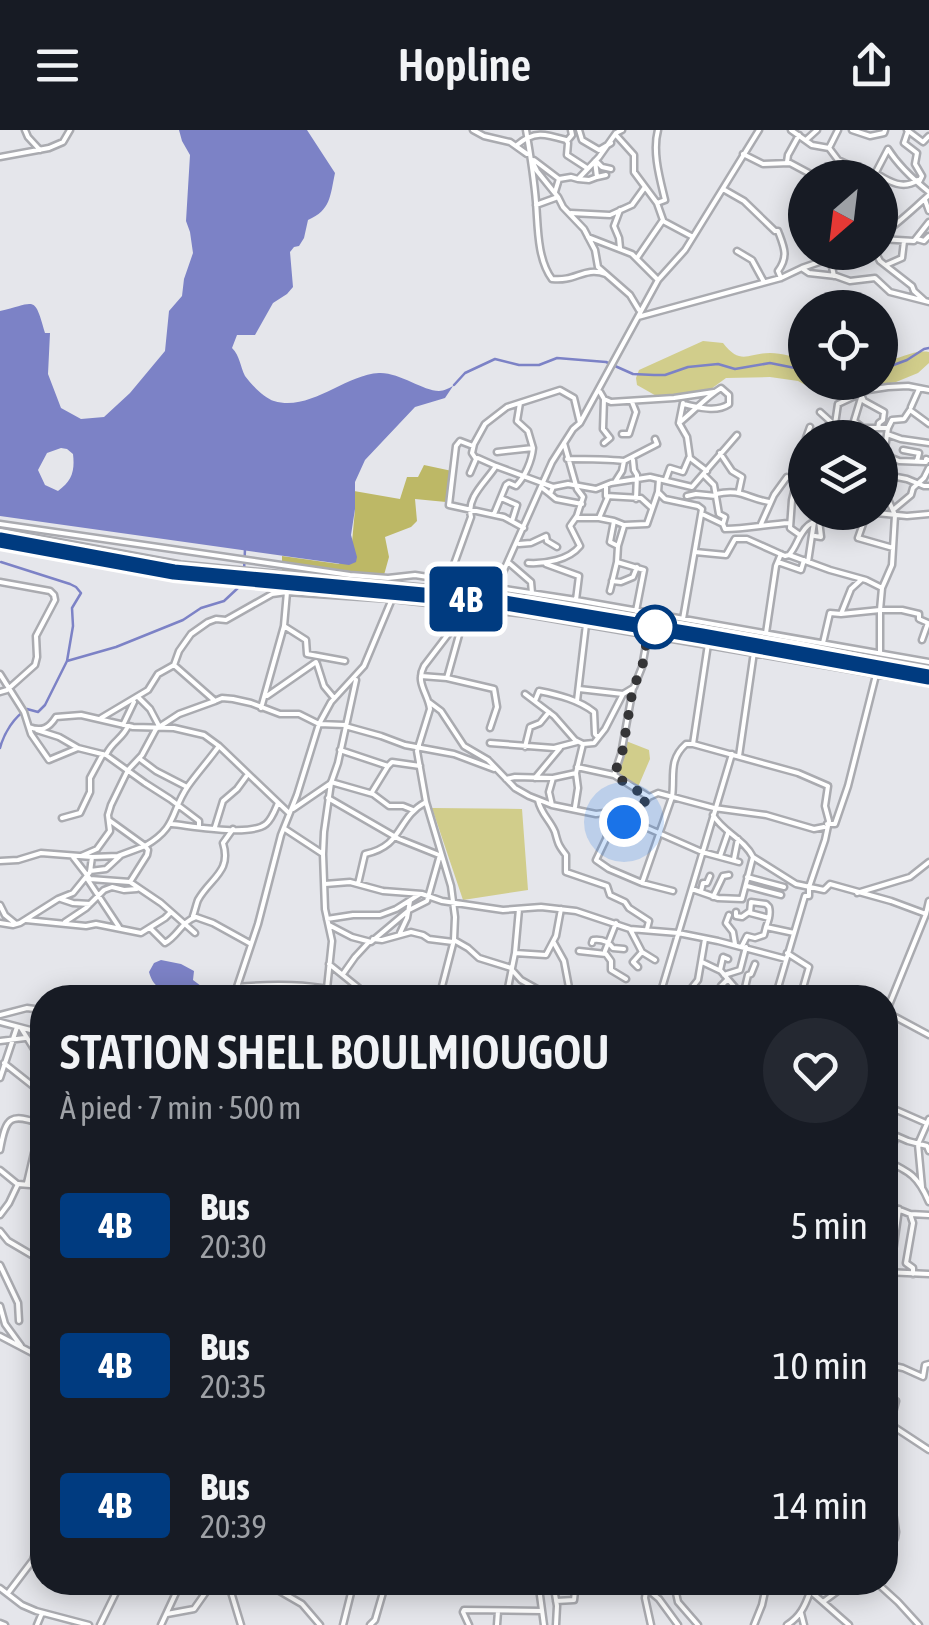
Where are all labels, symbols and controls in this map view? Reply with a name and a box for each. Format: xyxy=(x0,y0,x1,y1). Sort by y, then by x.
icon: menu xyxy=(30,38,85,93)
icon: share xyxy=(844,38,899,93)
text: Hopline xyxy=(398,39,531,91)
north arrow xyxy=(788,160,898,270)
map controls xyxy=(788,160,898,530)
button: locate xyxy=(788,290,898,400)
button: layers xyxy=(788,420,898,530)
line badge: 4B xyxy=(421,566,511,632)
text: 4B xyxy=(449,579,483,619)
unlabelled marker xyxy=(634,606,676,648)
your location xyxy=(599,797,649,847)
button: heart xyxy=(763,1018,868,1123)
text: STATION SHELL BOULMIOUGOU xyxy=(60,1024,610,1079)
text: À pied · 7 min · 500 m xyxy=(60,1089,301,1126)
text: Bus xyxy=(200,1185,250,1228)
text: 5 min xyxy=(790,1204,868,1247)
text: 4B xyxy=(98,1205,132,1245)
text: 20:30 xyxy=(200,1228,267,1265)
text: Bus xyxy=(200,1325,250,1368)
text: 10 min xyxy=(773,1344,868,1387)
text: 4B xyxy=(98,1345,132,1385)
text: 20:35 xyxy=(200,1368,267,1405)
text: Bus xyxy=(200,1465,250,1508)
text: 14 min xyxy=(773,1484,868,1527)
text: 4B xyxy=(98,1485,132,1525)
text: 20:39 xyxy=(200,1508,267,1545)

